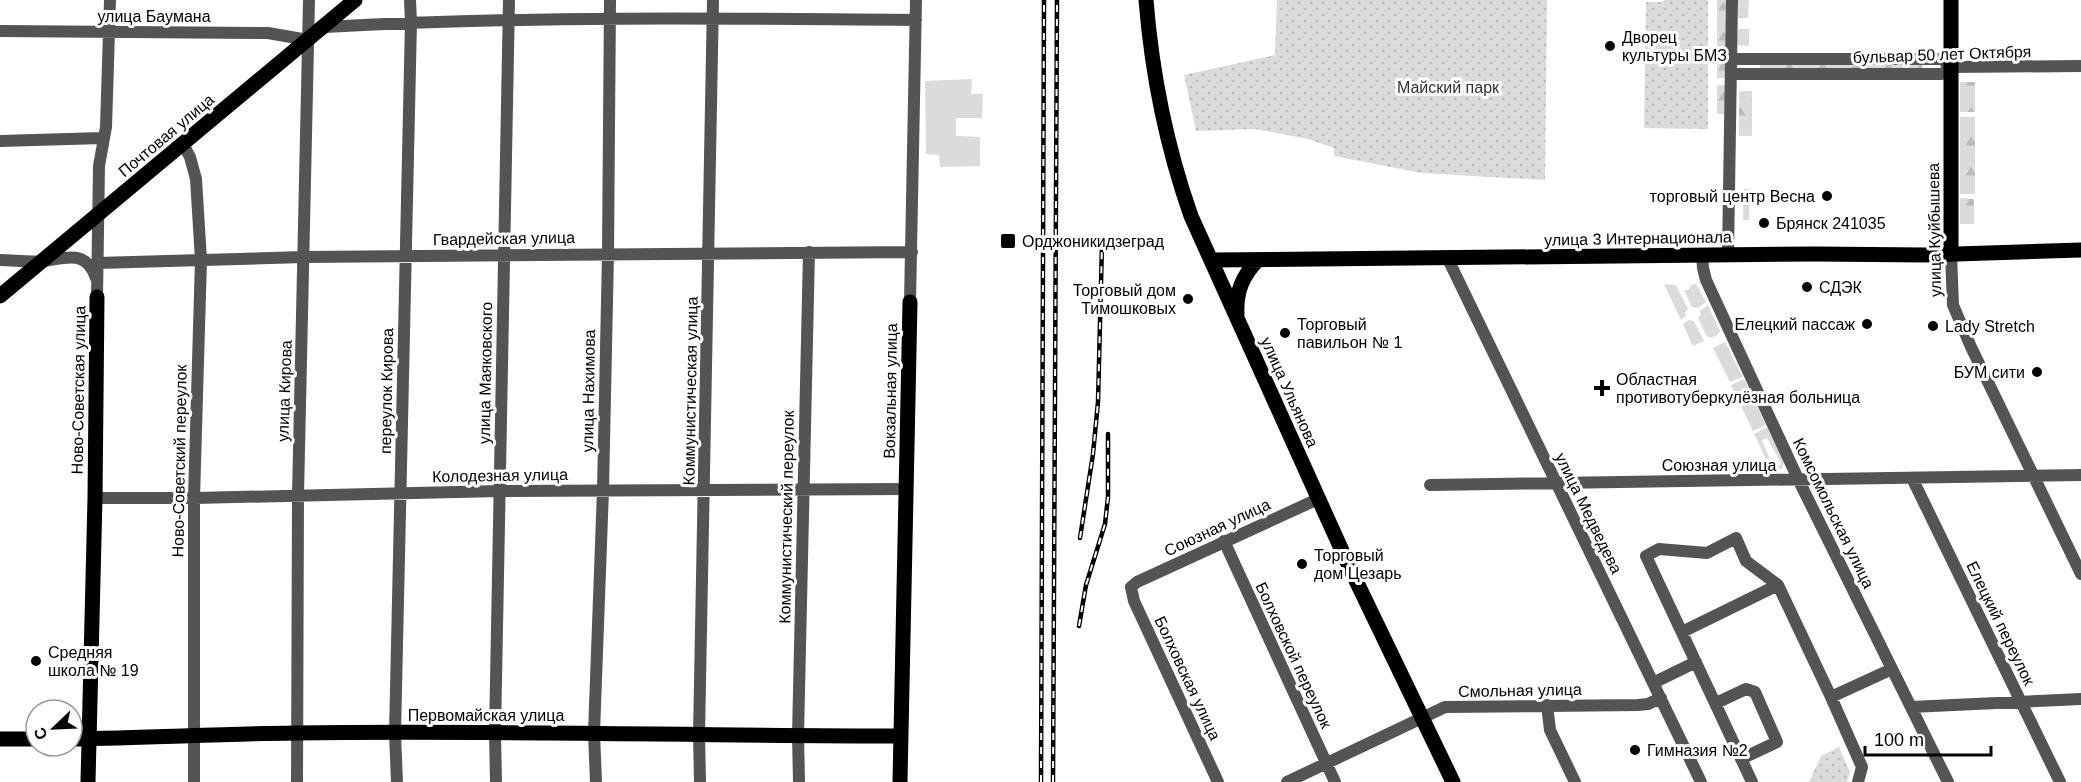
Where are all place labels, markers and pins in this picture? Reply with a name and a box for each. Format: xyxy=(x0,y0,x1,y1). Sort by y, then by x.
place label: Дворец культуры БМЗ xyxy=(1622,29,1727,64)
marker: Дворец культуры БМЗ xyxy=(1603,39,1617,53)
place label: торговый центр Весна xyxy=(1650,188,1815,205)
marker: торговый центр Весна xyxy=(1820,189,1834,203)
place label: Брянск 241035 xyxy=(1776,215,1886,232)
marker: Брянск 241035 xyxy=(1757,216,1771,230)
marker: Орджоникидзеград xyxy=(999,232,1017,250)
place label: Орджоникидзеград xyxy=(1022,233,1165,250)
place label: СДЭК xyxy=(1819,279,1863,296)
marker: СДЭК xyxy=(1800,280,1814,294)
place label: Торговый дом Тимошковых xyxy=(1073,282,1176,317)
marker: Торговый дом Тимошковых xyxy=(1181,292,1195,306)
place label: Торговый павильон № 1 xyxy=(1297,316,1402,351)
place label: Елецкий пассаж xyxy=(1734,316,1855,333)
marker: Елецкий пассаж xyxy=(1860,317,1874,331)
place label: Lady Stretch xyxy=(1945,318,2035,335)
marker: Lady Stretch xyxy=(1926,319,1940,333)
marker: Торговый павильон № 1 xyxy=(1278,326,1292,340)
place label: БУМ сити xyxy=(1954,364,2025,381)
marker: БУМ сити xyxy=(2030,365,2044,379)
place label: Областная противотуберкулёзная больница xyxy=(1616,371,1860,406)
marker: Областная противотуберкулёзная больница xyxy=(1593,379,1611,397)
place label: Торговый дом Цезарь xyxy=(1314,547,1402,582)
marker: Торговый дом Цезарь xyxy=(1295,557,1309,571)
place label: Средняя школа № 19 xyxy=(48,644,139,679)
marker: Средняя школа № 19 xyxy=(29,654,43,668)
place label: Гимназия №2 xyxy=(1647,742,1748,759)
marker: Гимназия №2 xyxy=(1628,743,1642,757)

